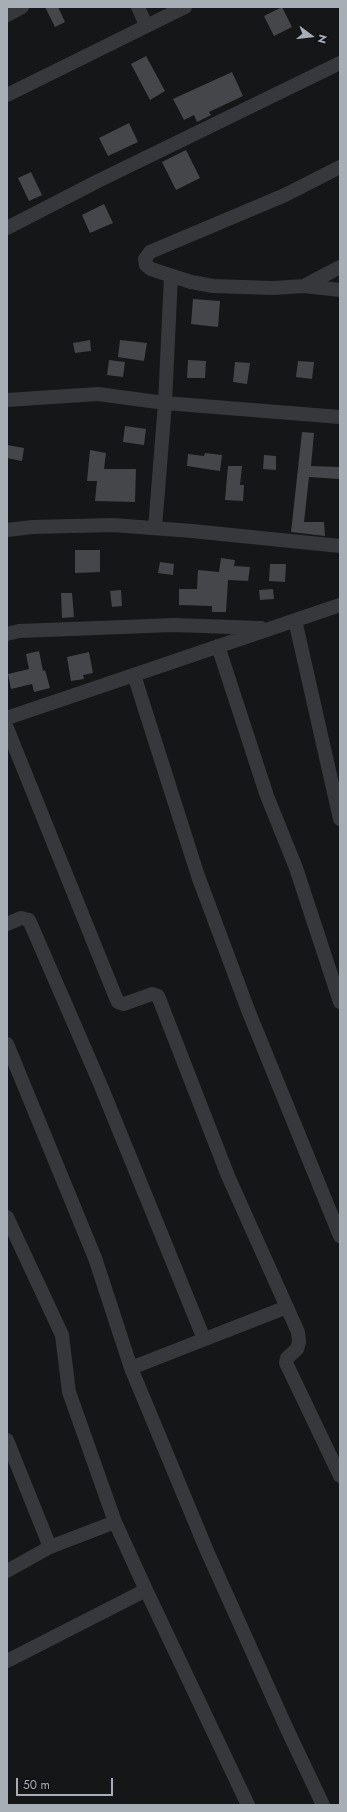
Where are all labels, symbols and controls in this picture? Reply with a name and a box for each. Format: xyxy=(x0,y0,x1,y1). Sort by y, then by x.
north arrow xyxy=(291,16,331,56)
text: N xyxy=(314,33,331,45)
scale bar xyxy=(18,1770,115,1796)
text: 50 m xyxy=(23,1776,50,1794)

